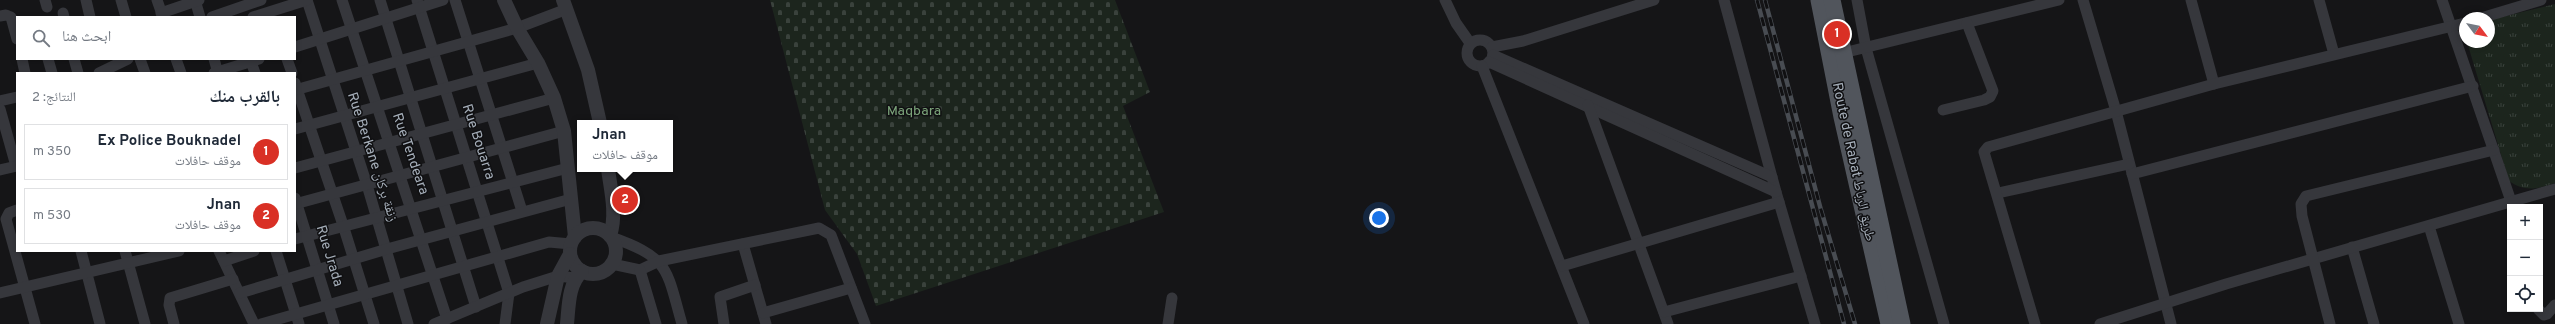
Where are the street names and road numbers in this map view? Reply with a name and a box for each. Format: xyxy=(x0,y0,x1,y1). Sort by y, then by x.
street label: Route de Rabat طريق الرباط xyxy=(1828,81,1878,243)
street label: Rue Berkane زنقة بركان xyxy=(343,90,401,224)
street label: Rue Bouarra xyxy=(458,102,498,182)
street label: Rue Tendeara xyxy=(388,111,432,197)
street label: Rue Jrada xyxy=(312,223,346,289)

